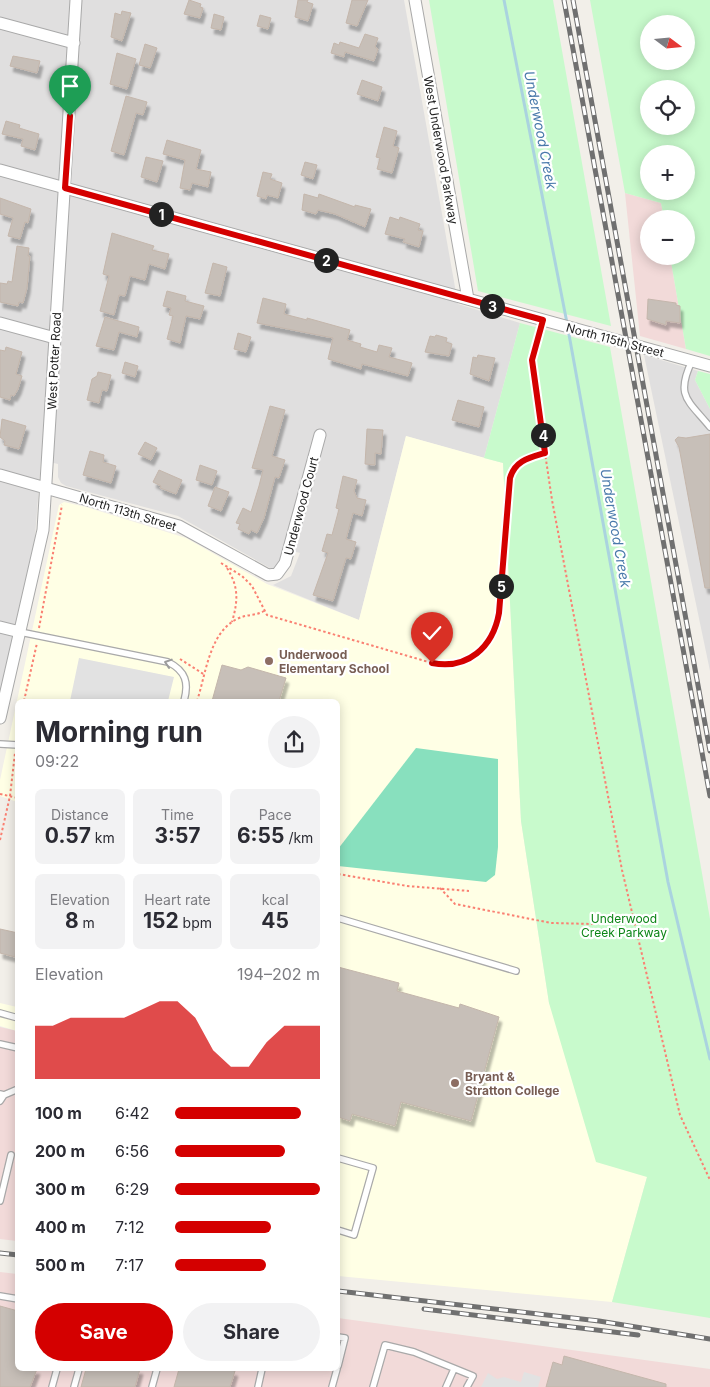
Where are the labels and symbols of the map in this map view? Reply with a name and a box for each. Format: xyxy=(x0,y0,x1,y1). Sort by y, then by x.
north arrow xyxy=(640,15,695,70)
pin xyxy=(49,65,91,116)
water label: Underwood Creek xyxy=(521,69,561,191)
street label: West Underwood Parkway xyxy=(421,75,461,226)
pin: 1 xyxy=(148,202,174,226)
pin: 2 xyxy=(314,248,338,272)
pin: 3 xyxy=(480,294,504,318)
street label: West Potter Road xyxy=(44,312,64,410)
street label: North 115th Street xyxy=(564,320,666,360)
pin: 4 xyxy=(530,422,556,448)
street label: Underwood Court xyxy=(281,455,321,557)
water label: Underwood Creek xyxy=(597,467,635,589)
street label: North 113th Street xyxy=(78,490,178,534)
pin: 5 xyxy=(488,574,514,598)
pin xyxy=(411,612,453,663)
place label: Underwood Elementary School xyxy=(279,647,389,676)
marker: Underwood Elementary School xyxy=(263,655,275,667)
one-way arrow xyxy=(164,659,172,669)
park label: Underwood Creek Parkway xyxy=(581,911,667,940)
place label: Bryant & Stratton College xyxy=(465,1069,559,1098)
marker: Bryant & Stratton College xyxy=(449,1077,461,1089)

